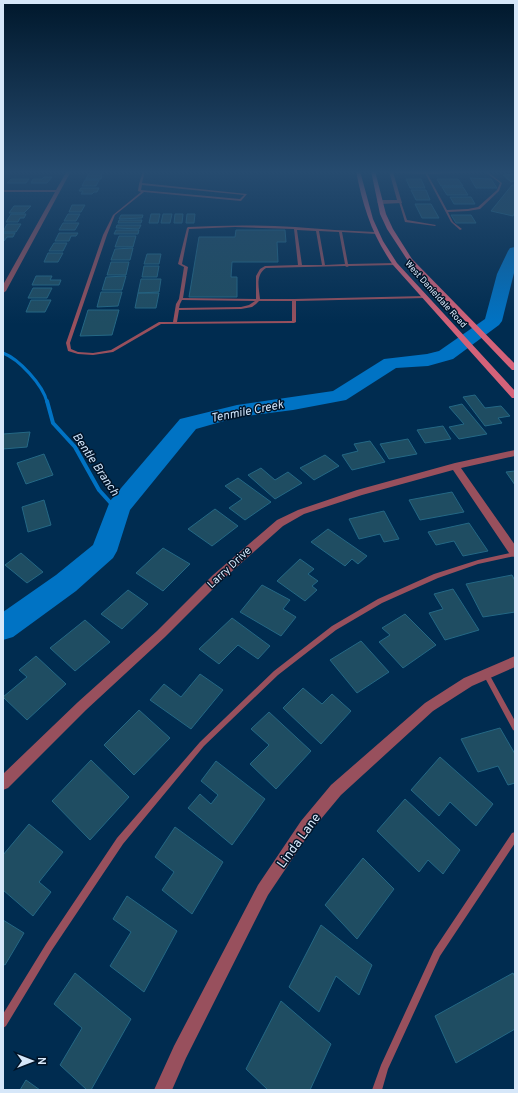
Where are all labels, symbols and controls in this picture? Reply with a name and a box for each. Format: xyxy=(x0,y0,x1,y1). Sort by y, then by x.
street label: West Danieldale Road xyxy=(402,258,469,330)
water label: Tenmile Creek xyxy=(210,397,286,427)
water label: Bentle Branch xyxy=(68,430,123,500)
street label: Larry Drive xyxy=(205,544,255,592)
street label: Linda Lane xyxy=(274,811,325,872)
north arrow xyxy=(12,1041,52,1081)
text: N xyxy=(34,1057,48,1065)

